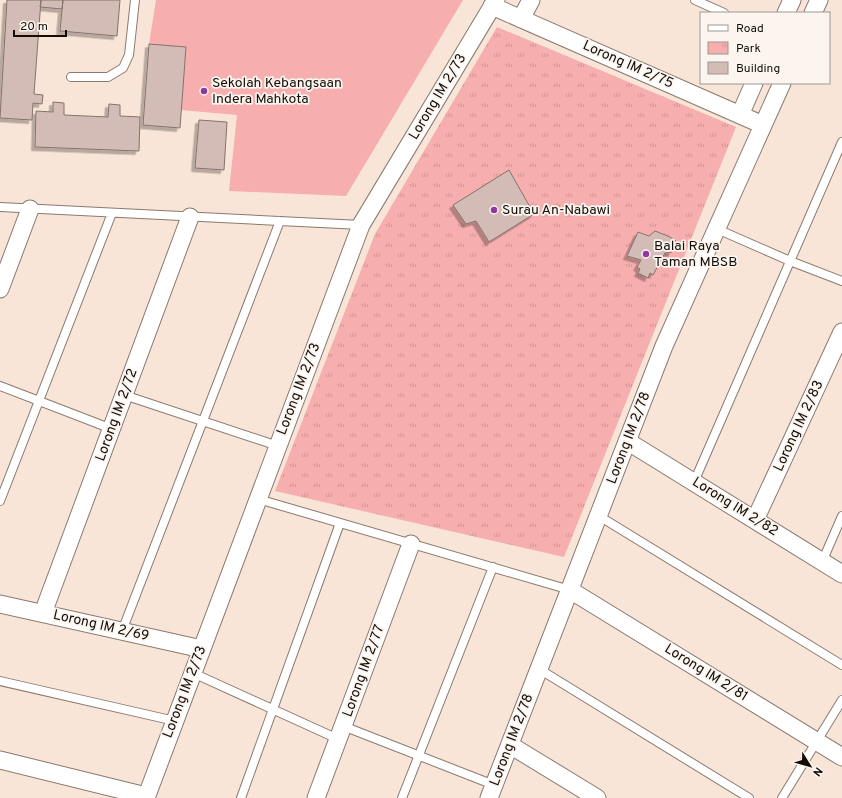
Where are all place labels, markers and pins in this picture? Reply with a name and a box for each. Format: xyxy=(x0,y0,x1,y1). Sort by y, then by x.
place label: Sekolah Kebangsaan Indera Mahkota xyxy=(212,75,342,108)
marker: Sekolah Kebangsaan Indera Mahkota xyxy=(199,86,209,96)
place label: Surau An-Nabawi xyxy=(502,202,610,219)
marker: Surau An-Nabawi xyxy=(489,205,499,215)
place label: Balai Raya Taman MBSB xyxy=(654,238,737,271)
marker: Balai Raya Taman MBSB xyxy=(641,249,651,259)

